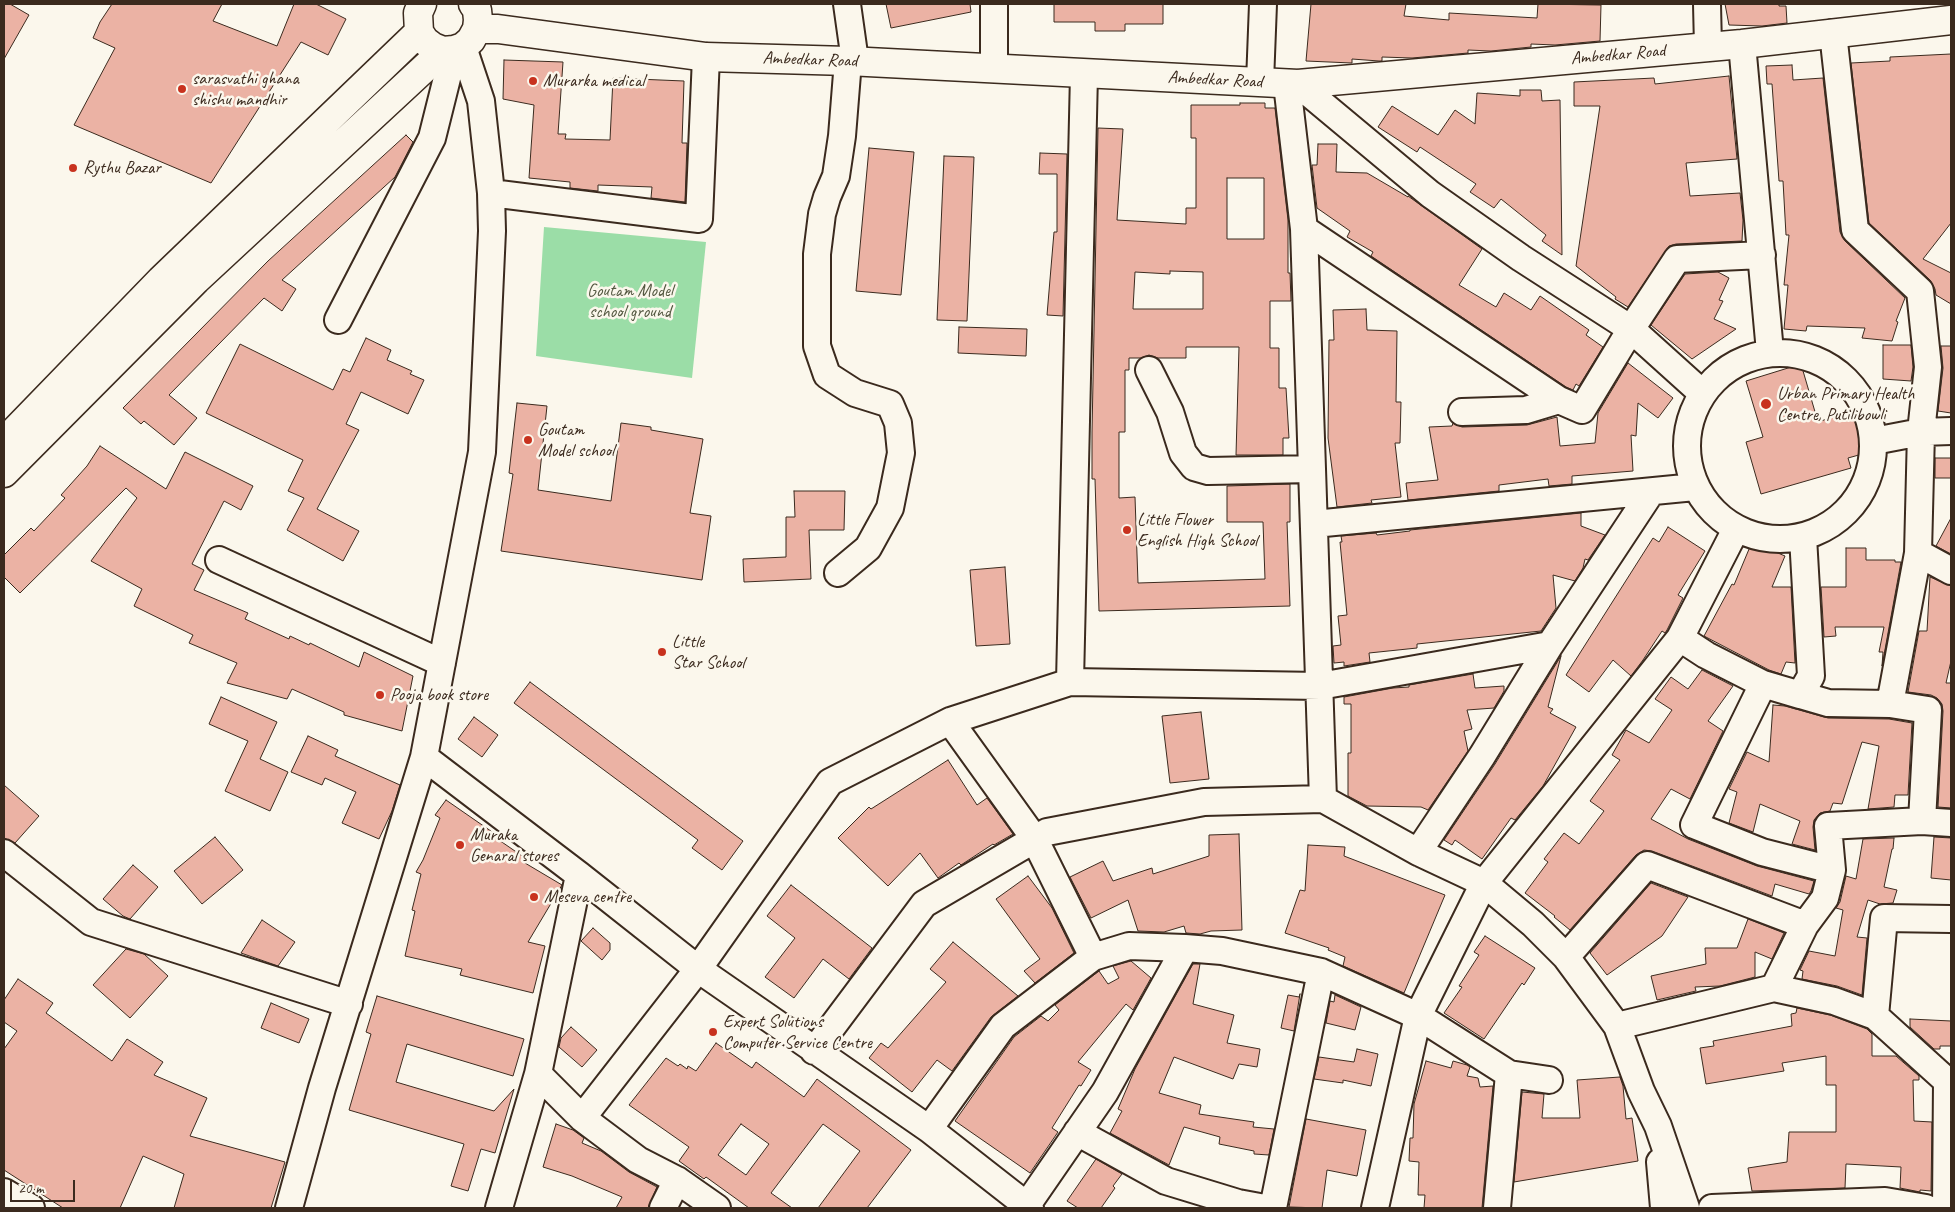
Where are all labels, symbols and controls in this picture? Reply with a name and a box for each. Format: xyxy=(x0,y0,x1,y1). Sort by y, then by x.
street label: Ambedkar Road xyxy=(1570,40,1666,70)
street label: Ambedkar Road xyxy=(762,48,858,72)
street label: Ambedkar Road xyxy=(1167,67,1263,93)
place label: sarasvathi ghana shishu mandhir xyxy=(192,68,299,110)
place label: Murarka medical xyxy=(543,70,644,92)
marker: Murarka medical xyxy=(527,75,539,87)
marker: sarasvathi ghana shishu mandhir xyxy=(176,83,188,95)
place label: Rythu Bazar xyxy=(83,157,161,179)
marker: Rythu Bazar xyxy=(67,162,79,174)
park label: Goutam Model school ground xyxy=(587,280,673,322)
place label: Urban Primary Health Centre, Putilibowli xyxy=(1777,383,1914,426)
marker: Urban Primary Health Centre, Putilibowli xyxy=(1759,397,1773,411)
place label: Goutam Model school xyxy=(538,419,614,462)
marker: Goutam Model school xyxy=(522,434,534,446)
place label: Little Flower English High School xyxy=(1137,509,1257,552)
marker: Little Flower English High School xyxy=(1121,524,1133,536)
place label: Little Star School xyxy=(672,631,744,674)
marker: Little Star School xyxy=(656,646,668,658)
place label: Pooja book store xyxy=(390,684,488,706)
marker: Pooja book store xyxy=(374,689,386,701)
place label: Muraka Genaral stores xyxy=(470,824,558,866)
marker: Muraka Genaral stores xyxy=(454,839,466,851)
place label: Meseva centre xyxy=(544,886,631,908)
marker: Meseva centre xyxy=(528,891,540,903)
place label: Expert Solutions Computer Service Centre xyxy=(723,1011,872,1054)
marker: Expert Solutions Computer Service Centre xyxy=(707,1026,719,1038)
scale bar xyxy=(12,1170,78,1202)
text: 20 m xyxy=(18,1179,44,1198)

